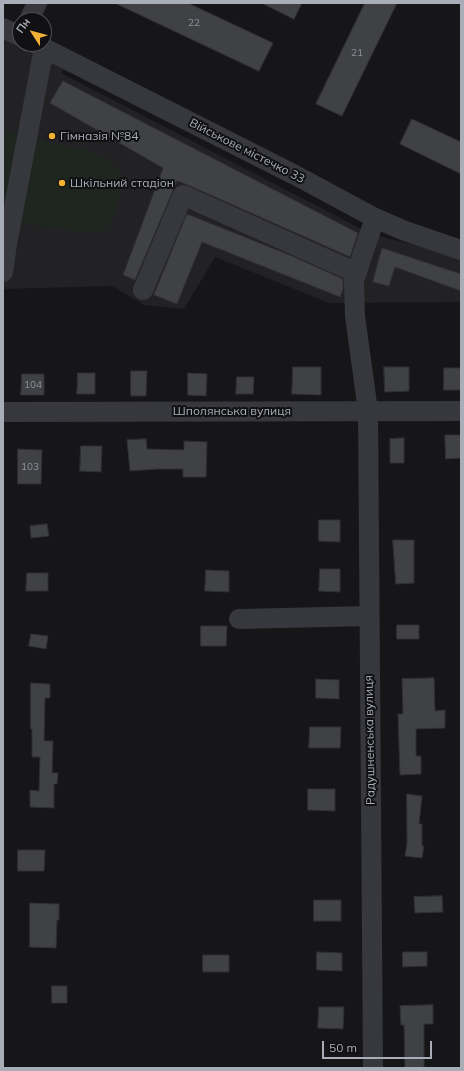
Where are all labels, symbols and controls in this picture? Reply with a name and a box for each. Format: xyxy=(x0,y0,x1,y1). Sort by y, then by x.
north arrow xyxy=(12,12,52,52)
text: Пн xyxy=(13,15,33,36)
house number: 22 xyxy=(188,17,200,29)
house number: 21 xyxy=(351,47,363,59)
street label: Військове містечко 33 xyxy=(187,116,307,186)
place label: Гімназія №84 xyxy=(60,129,138,143)
marker: Гімназія №84 xyxy=(47,131,57,141)
place label: Шкільний стадіон xyxy=(70,176,174,190)
marker: Шкільний стадіон xyxy=(57,178,67,188)
house number: 104 xyxy=(24,379,42,391)
street label: Шполянська вулиця xyxy=(173,404,291,418)
house number: 103 xyxy=(21,461,39,473)
street label: Радушненська вулиця xyxy=(362,675,378,805)
scale bar xyxy=(324,1033,434,1059)
text: 50 m xyxy=(329,1040,357,1055)

